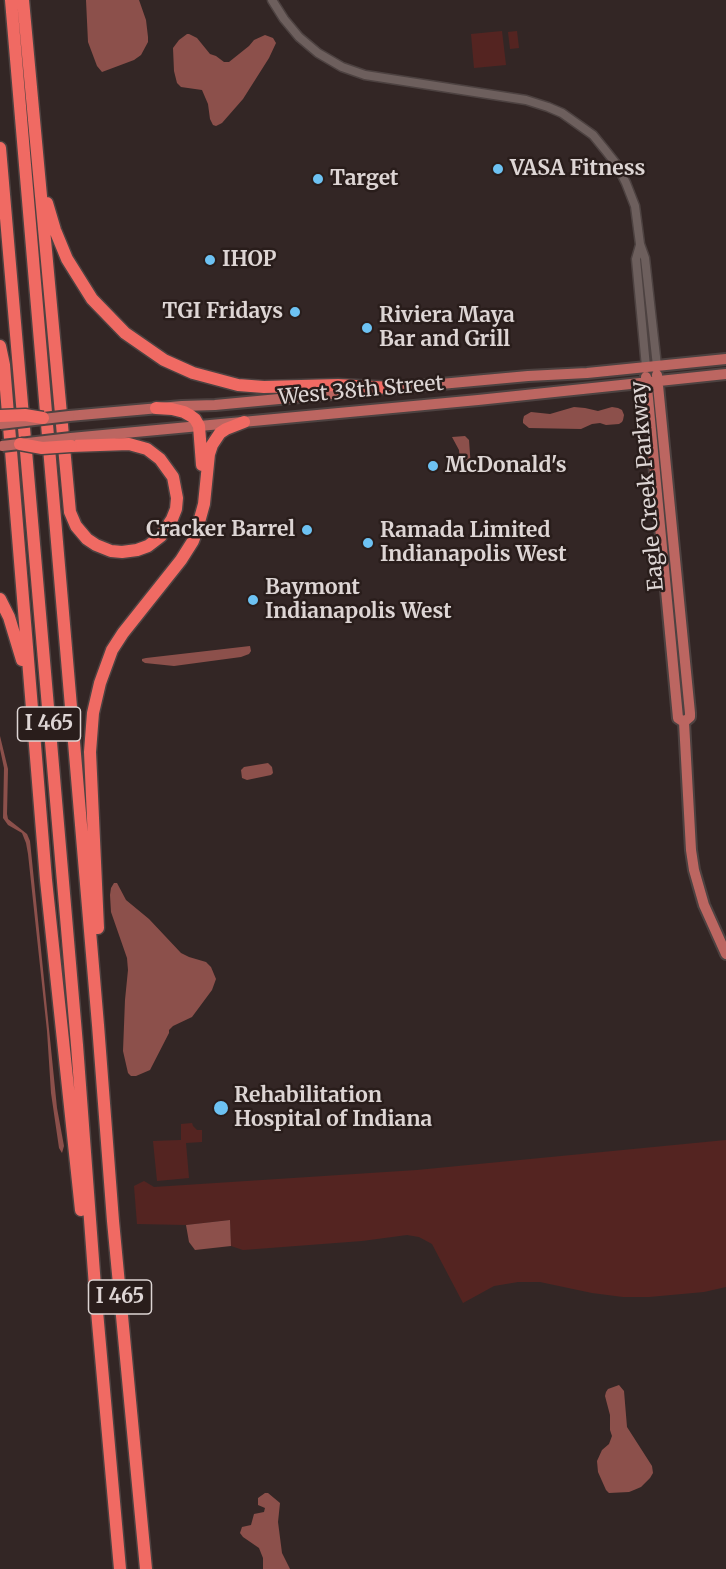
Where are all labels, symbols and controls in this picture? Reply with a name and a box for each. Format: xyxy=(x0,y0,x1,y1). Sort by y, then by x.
place label: VASA Fitness xyxy=(510,156,645,182)
marker: VASA Fitness xyxy=(491,162,505,176)
place label: Target xyxy=(330,166,399,192)
marker: Target xyxy=(311,172,325,186)
place label: IHOP xyxy=(222,247,276,273)
marker: IHOP xyxy=(203,253,217,267)
place label: TGI Fridays xyxy=(162,299,283,325)
place label: Riviera Maya Bar and Grill xyxy=(379,303,515,353)
marker: TGI Fridays xyxy=(288,305,302,319)
marker: Riviera Maya Bar and Grill xyxy=(360,321,374,335)
street label: West 38th Street xyxy=(277,371,445,411)
street label: Eagle Creek Parkway xyxy=(626,380,670,592)
place label: McDonald's xyxy=(445,453,567,479)
marker: McDonald's xyxy=(426,459,440,473)
place label: Cracker Barrel xyxy=(146,517,295,543)
place label: Ramada Limited Indianapolis West xyxy=(380,518,567,568)
marker: Cracker Barrel xyxy=(300,523,314,537)
marker: Ramada Limited Indianapolis West xyxy=(361,536,375,550)
place label: Baymont Indianapolis West xyxy=(265,575,452,625)
marker: Baymont Indianapolis West xyxy=(246,593,260,607)
road number: I 465 xyxy=(17,707,80,741)
place label: Rehabilitation Hospital of Indiana xyxy=(234,1083,432,1133)
marker: Rehabilitation Hospital of Indiana xyxy=(212,1099,230,1117)
road number: I 465 xyxy=(88,1280,152,1314)

